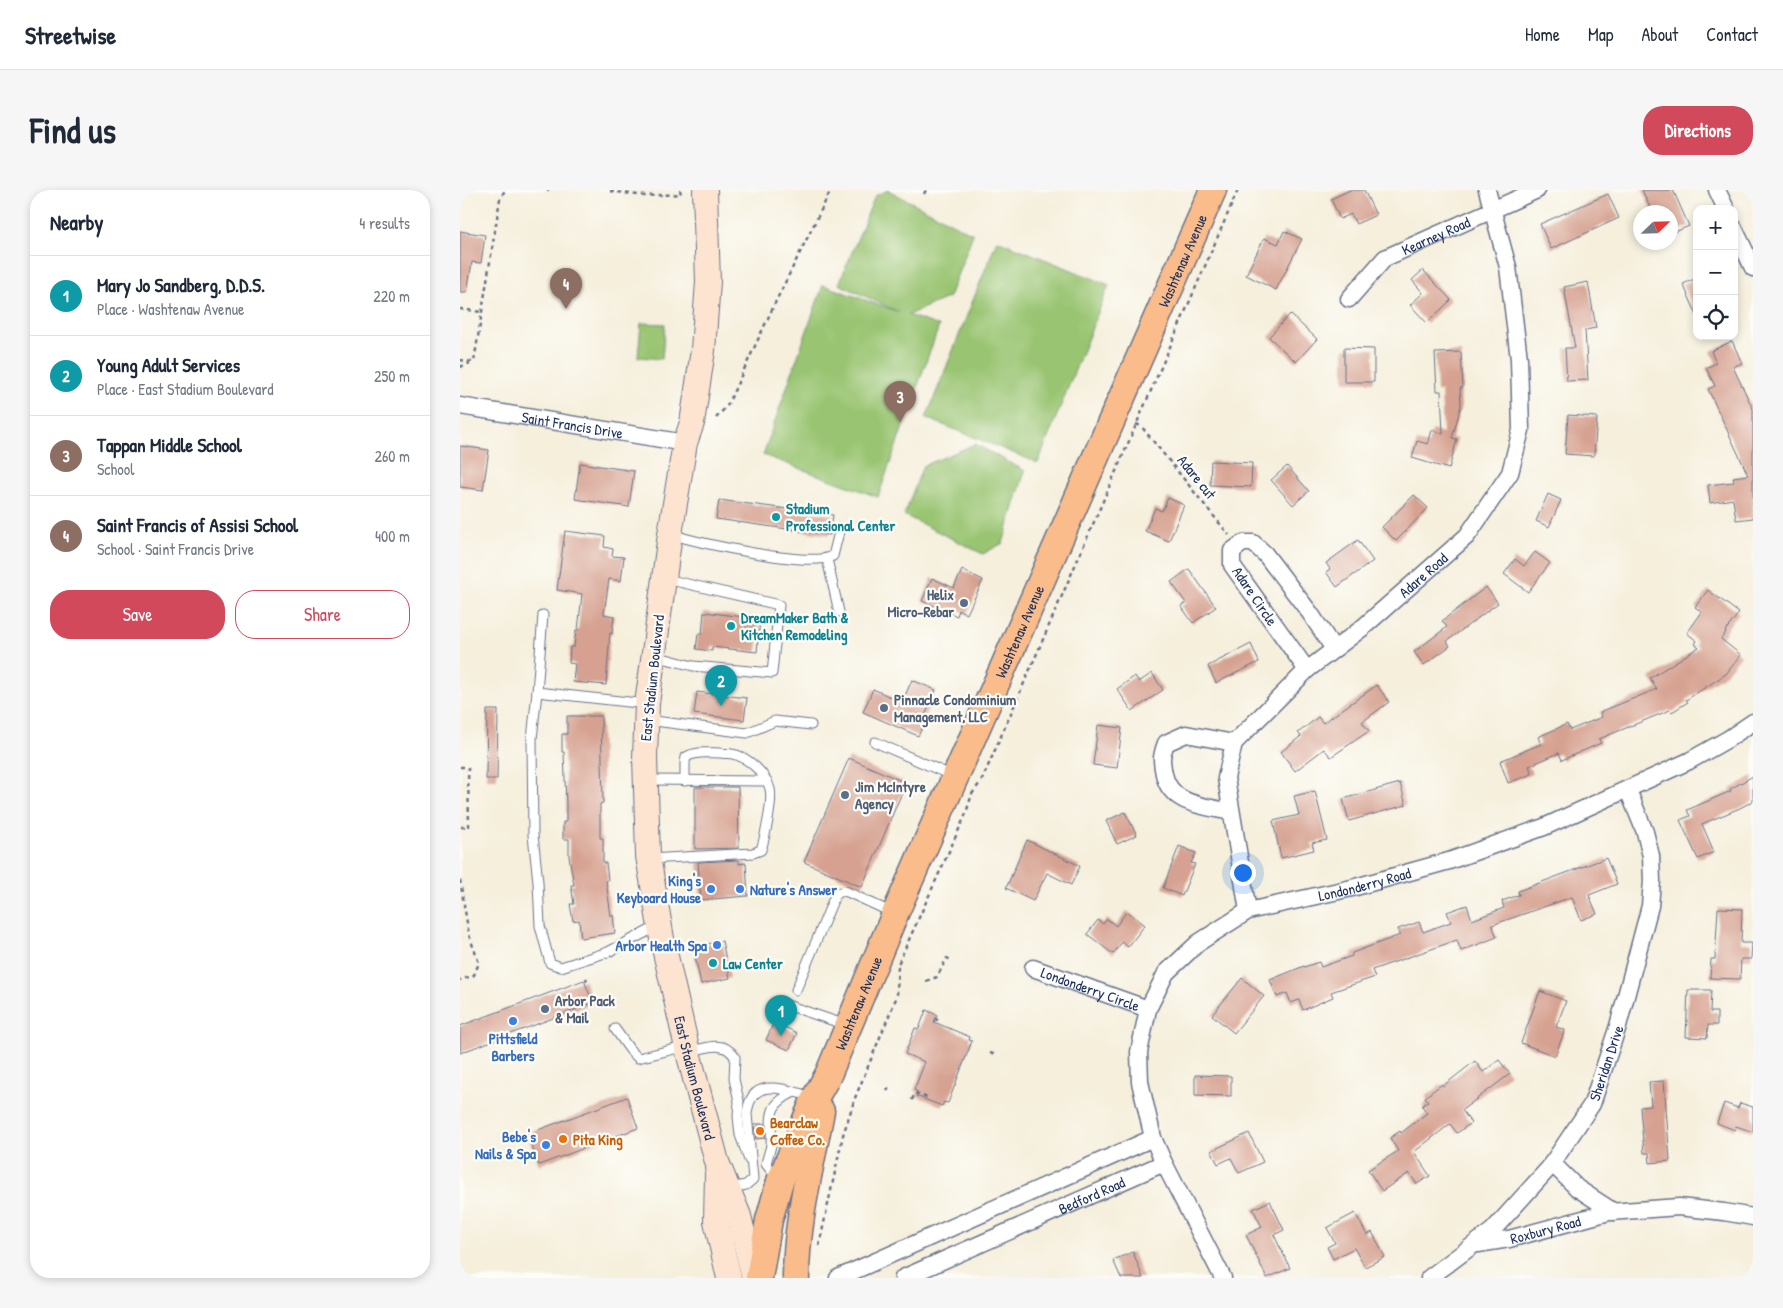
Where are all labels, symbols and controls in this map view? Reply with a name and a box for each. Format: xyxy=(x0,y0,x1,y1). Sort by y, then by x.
text: Streetwise xyxy=(25,19,116,51)
text: Home xyxy=(1525,22,1560,47)
text: Map xyxy=(1588,22,1613,47)
text: About xyxy=(1641,22,1678,47)
text: Contact xyxy=(1706,22,1758,47)
button: Directions xyxy=(1643,106,1753,155)
text: Find us xyxy=(30,107,116,154)
north arrow xyxy=(1633,205,1678,250)
map controls xyxy=(1693,205,1738,340)
button: + xyxy=(1693,205,1738,250)
text: Nearby xyxy=(50,208,103,237)
street label: Washtenaw Avenue xyxy=(1152,211,1212,310)
street label: Kearney Road xyxy=(1398,211,1473,260)
text: 4 results xyxy=(359,212,410,234)
button: − xyxy=(1693,250,1738,295)
pin: 4 xyxy=(550,268,582,309)
text: Mary Jo Sandberg, D.D.S. xyxy=(97,272,265,298)
text: 1 xyxy=(63,285,69,307)
text: 220 m xyxy=(373,285,410,307)
button: locate xyxy=(1693,295,1738,340)
text: Place · Washtenaw Avenue xyxy=(97,298,244,320)
text: Young Adult Services xyxy=(97,352,240,378)
text: 2 xyxy=(62,365,70,387)
text: 250 m xyxy=(374,365,410,387)
text: Place · East Stadium Boulevard xyxy=(97,378,274,400)
pin: 3 xyxy=(884,381,916,422)
street label: Saint Francis Drive xyxy=(520,406,625,443)
text: Tappan Middle School xyxy=(97,432,242,458)
text: 3 xyxy=(62,445,70,467)
text: 260 m xyxy=(374,445,410,467)
street label: Adare cut xyxy=(1173,450,1222,504)
text: School xyxy=(97,458,134,480)
place label: Stadium Professional Center xyxy=(786,498,896,536)
marker: Stadium Professional Center xyxy=(770,511,782,523)
text: Saint Francis of Assisi School xyxy=(97,512,298,538)
text: 4 xyxy=(63,525,69,547)
text: 400 m xyxy=(375,525,410,547)
text: School · Saint Francis Drive xyxy=(97,538,254,560)
street label: Adare Road xyxy=(1394,547,1452,602)
street label: Adare Circle xyxy=(1227,562,1283,630)
street label: Washtenaw Avenue xyxy=(990,582,1049,681)
place label: Helix Micro-Rebar xyxy=(887,584,954,622)
button: Save xyxy=(50,590,225,639)
button: Share xyxy=(235,590,410,639)
marker: Helix Micro-Rebar xyxy=(958,597,970,609)
place label: DreamMaker Bath & Kitchen Remodeling xyxy=(741,607,849,646)
street label: East Stadium Boulevard xyxy=(635,614,669,742)
marker: DreamMaker Bath & Kitchen Remodeling xyxy=(725,620,737,632)
pin: 2 xyxy=(705,665,737,706)
place label: Pinnacle Condominium Management, LLC xyxy=(894,689,1016,728)
marker: Pinnacle Condominium Management, LLC xyxy=(878,702,890,714)
place label: Jim McIntyre Agency xyxy=(855,776,926,815)
marker: Jim McIntyre Agency xyxy=(839,789,851,801)
your location xyxy=(1230,860,1256,886)
street label: Londonderry Road xyxy=(1316,862,1413,906)
place label: King's Keyboard House xyxy=(617,870,701,909)
place label: Nature's Answer xyxy=(750,879,837,900)
marker: King's Keyboard House xyxy=(705,883,717,895)
marker: Nature's Answer xyxy=(734,883,746,895)
place label: Arbor Health Spa xyxy=(615,935,707,957)
marker: Arbor Health Spa xyxy=(711,939,723,951)
place label: Law Center xyxy=(723,953,783,974)
street label: Washtenaw Avenue xyxy=(829,953,887,1053)
marker: Law Center xyxy=(707,957,719,969)
street label: Londonderry Circle xyxy=(1038,961,1143,1016)
place label: Arbor Pack & Mail xyxy=(555,990,615,1028)
pin: 1 xyxy=(765,995,797,1036)
marker: Arbor Pack & Mail xyxy=(539,1003,551,1015)
street label: East Stadium Boulevard xyxy=(670,1014,721,1142)
marker: Pittsfield Barbers xyxy=(507,1015,519,1027)
street label: Sheridan Drive xyxy=(1583,1022,1628,1104)
place label: Pittsfield Barbers xyxy=(489,1028,537,1066)
place label: Bearclaw Coffee Co. xyxy=(770,1112,825,1150)
marker: Bearclaw Coffee Co. xyxy=(754,1125,766,1137)
place label: Bebe's Nails & Spa xyxy=(475,1126,536,1165)
place label: Pita King xyxy=(573,1129,623,1151)
marker: Pita King xyxy=(557,1133,569,1145)
marker: Bebe's Nails & Spa xyxy=(540,1139,552,1151)
street label: Bedford Road xyxy=(1055,1171,1128,1219)
street label: Roxbury Road xyxy=(1508,1210,1583,1249)

